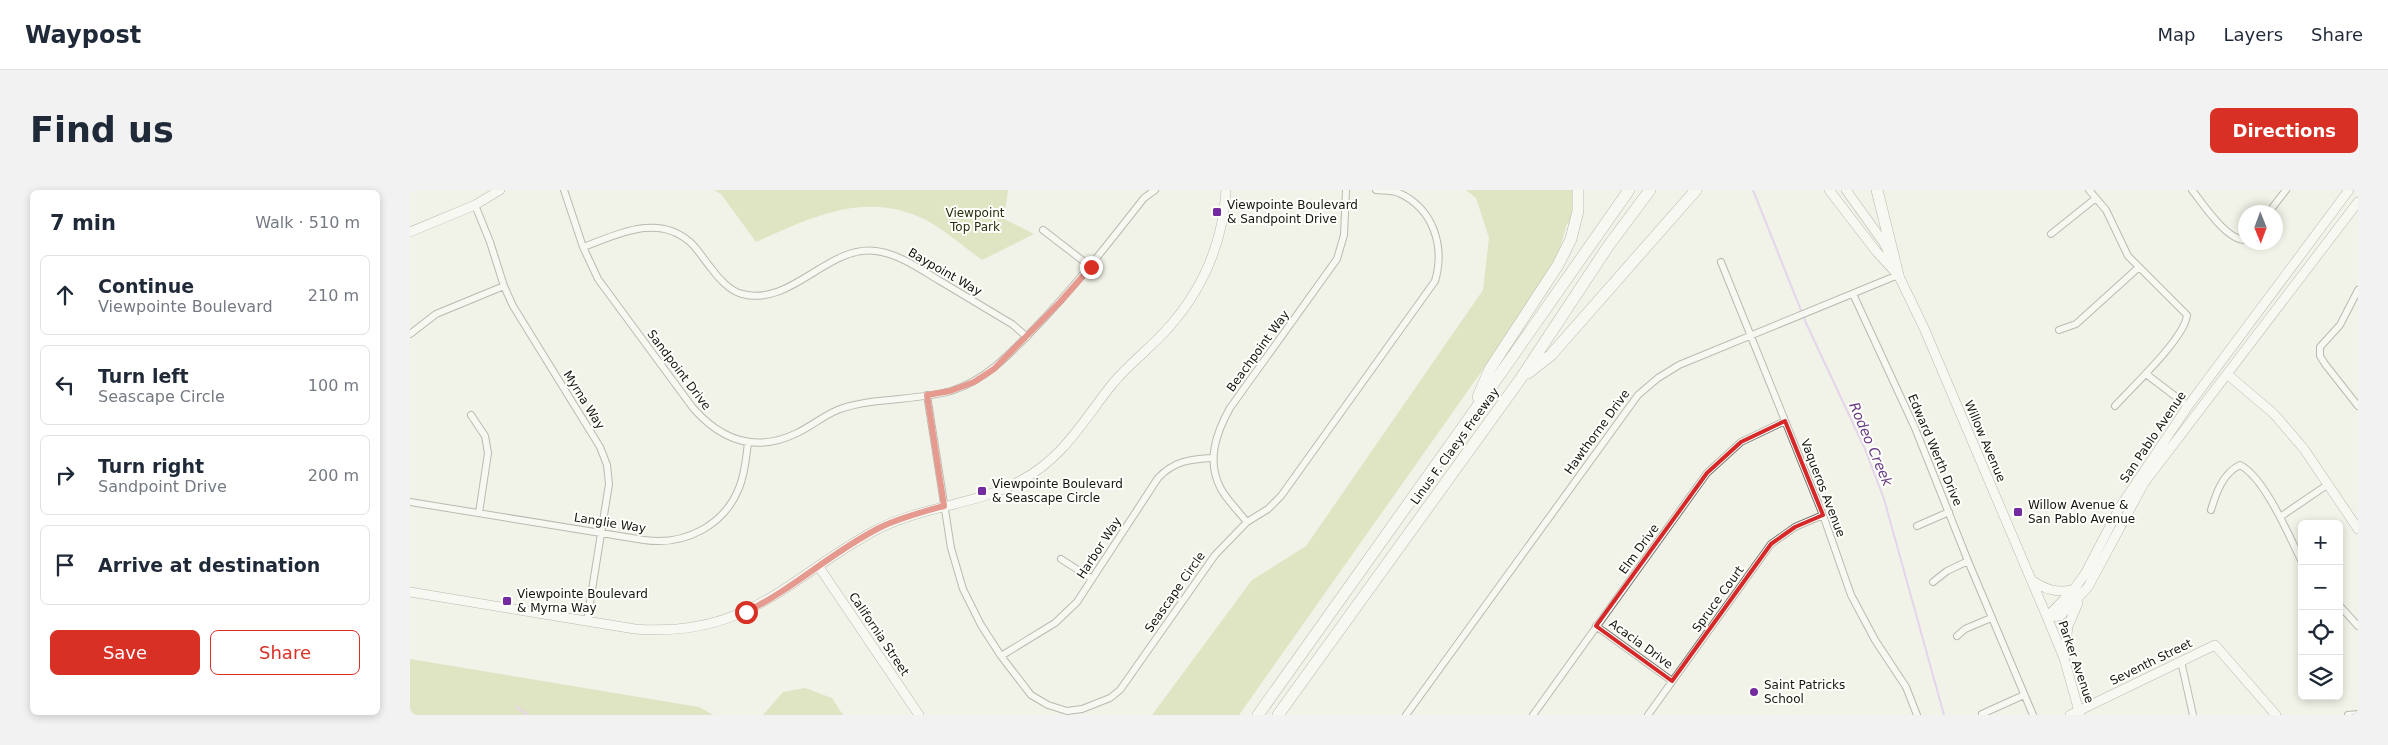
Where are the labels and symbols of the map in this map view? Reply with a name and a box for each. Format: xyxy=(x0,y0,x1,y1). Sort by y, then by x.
place label: Viewpointe Boulevard & Sandpoint Drive xyxy=(1227,198,1358,226)
north arrow xyxy=(2238,205,2283,250)
park label: Viewpoint Top Park xyxy=(945,206,1005,234)
marker: Viewpointe Boulevard & Sandpoint Drive xyxy=(1211,206,1223,218)
street label: Baypoint Way xyxy=(906,245,984,299)
route end xyxy=(1080,256,1103,279)
street label: Beachpoint Way xyxy=(1224,308,1292,394)
street label: Sandpoint Drive xyxy=(644,327,714,413)
street label: Myrna Way xyxy=(560,368,608,432)
street label: Linus F. Claeys Freeway xyxy=(1408,385,1502,507)
street label: Hawthorne Drive xyxy=(1562,387,1632,477)
street label: San Pablo Avenue xyxy=(2117,389,2189,485)
street label: Edward Werth Drive xyxy=(1905,392,1965,508)
street label: Willow Avenue xyxy=(1962,398,2008,484)
water label: Rodeo Creek xyxy=(1846,400,1896,489)
street label: Vaqueros Avenue xyxy=(1798,437,1848,539)
place label: Viewpointe Boulevard & Seascape Circle xyxy=(992,477,1123,505)
marker: Viewpointe Boulevard & Seascape Circle xyxy=(976,485,988,497)
place label: Willow Avenue & San Pablo Avenue xyxy=(2028,498,2135,526)
marker: Willow Avenue & San Pablo Avenue xyxy=(2012,506,2024,518)
street label: Langlie Way xyxy=(573,510,647,536)
street label: Harbor Way xyxy=(1074,515,1124,581)
street label: Elm Drive xyxy=(1616,521,1662,577)
street label: Seascape Circle xyxy=(1142,549,1208,635)
street label: Spruce Court xyxy=(1689,563,1747,635)
place label: Viewpointe Boulevard & Myrna Way xyxy=(517,587,648,615)
street label: California Street xyxy=(846,590,912,678)
marker: Viewpointe Boulevard & Myrna Way xyxy=(501,595,513,607)
route start xyxy=(735,601,758,624)
street label: Acacia Drive xyxy=(1607,616,1675,672)
street label: Parker Avenue xyxy=(2055,619,2097,705)
street label: Seventh Street xyxy=(2108,636,2195,688)
place label: Saint Patricks School xyxy=(1764,678,1845,706)
marker: Saint Patricks School xyxy=(1748,686,1760,698)

